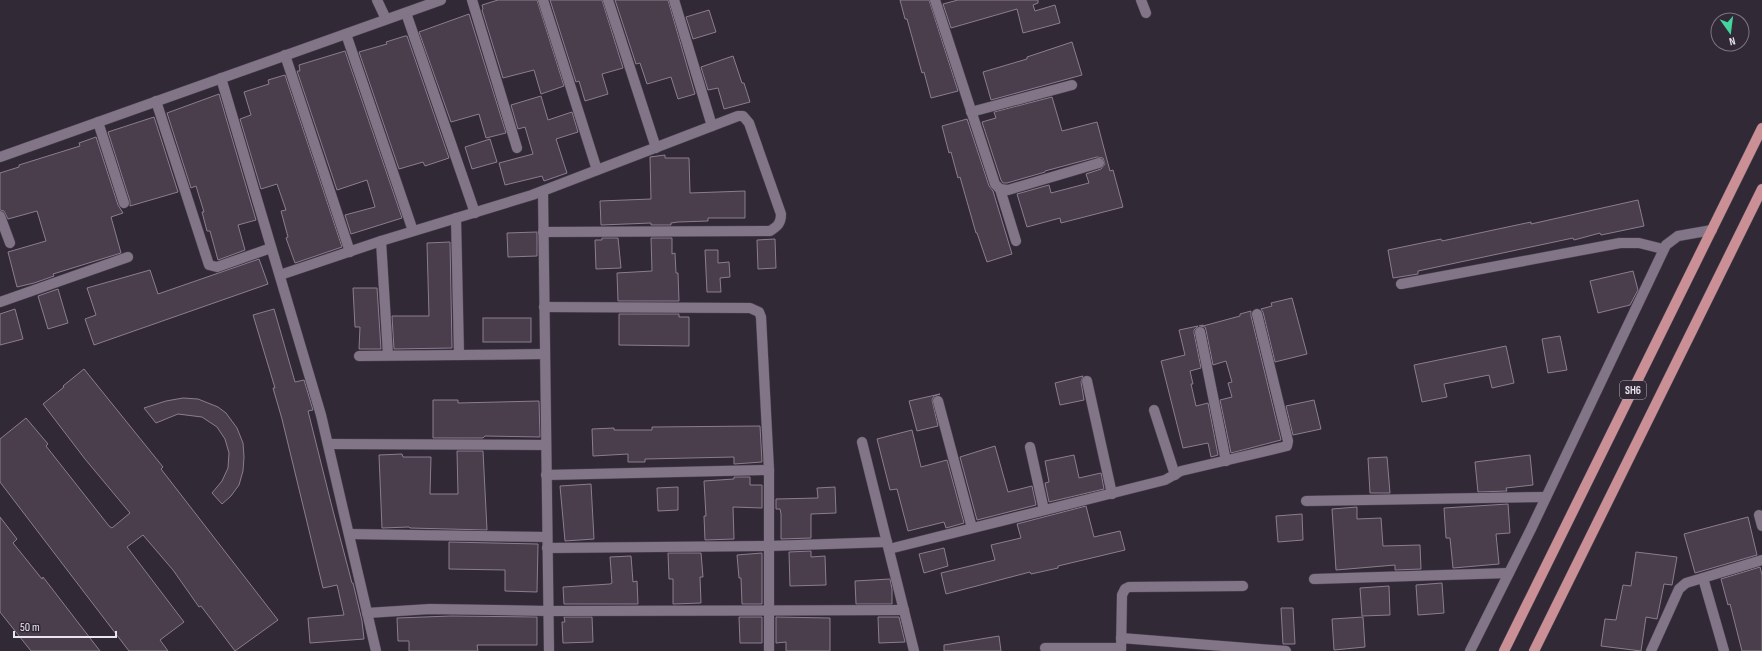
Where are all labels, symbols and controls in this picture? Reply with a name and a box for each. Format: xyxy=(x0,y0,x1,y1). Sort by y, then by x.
north arrow xyxy=(1710,12,1750,52)
text: N xyxy=(1728,34,1737,48)
road number: SH6 xyxy=(1620,381,1646,399)
scale bar xyxy=(14,613,116,639)
text: 50 m xyxy=(20,620,40,635)

